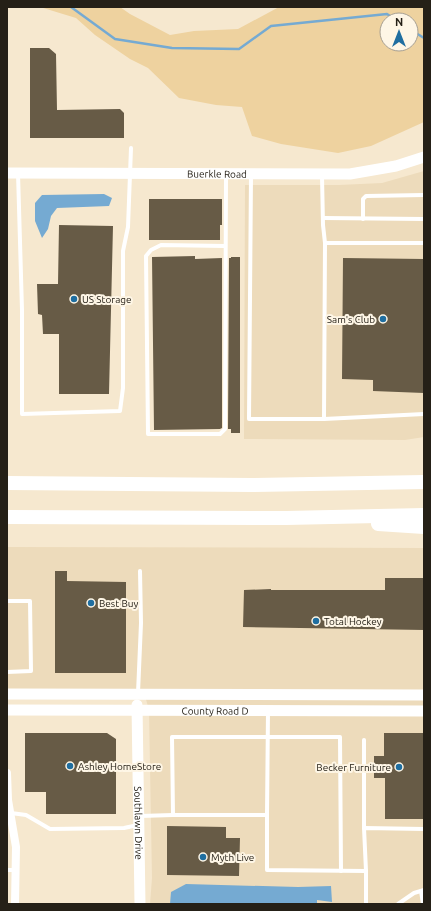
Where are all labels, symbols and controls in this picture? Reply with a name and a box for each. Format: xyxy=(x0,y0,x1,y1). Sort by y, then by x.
north arrow xyxy=(379,12,419,52)
text: N xyxy=(395,16,403,28)
street label: Buerkle Road xyxy=(187,169,247,180)
marker: US Storage xyxy=(69,294,79,304)
place label: US Storage xyxy=(82,294,132,305)
place label: Sam's Club xyxy=(327,314,375,325)
marker: Sam's Club xyxy=(378,314,388,324)
marker: Best Buy xyxy=(86,598,96,608)
place label: Best Buy xyxy=(99,598,138,609)
marker: Total Hockey xyxy=(311,616,321,626)
place label: Total Hockey xyxy=(324,616,382,627)
street label: County Road D xyxy=(182,705,248,717)
marker: Ashley HomeStore xyxy=(65,761,75,771)
place label: Ashley HomeStore xyxy=(78,761,161,772)
place label: Becker Furniture xyxy=(316,762,391,773)
marker: Becker Furniture xyxy=(394,762,404,772)
street label: Southlawn Drive xyxy=(132,786,144,860)
marker: Myth Live xyxy=(198,852,208,862)
place label: Myth Live xyxy=(211,852,254,863)

